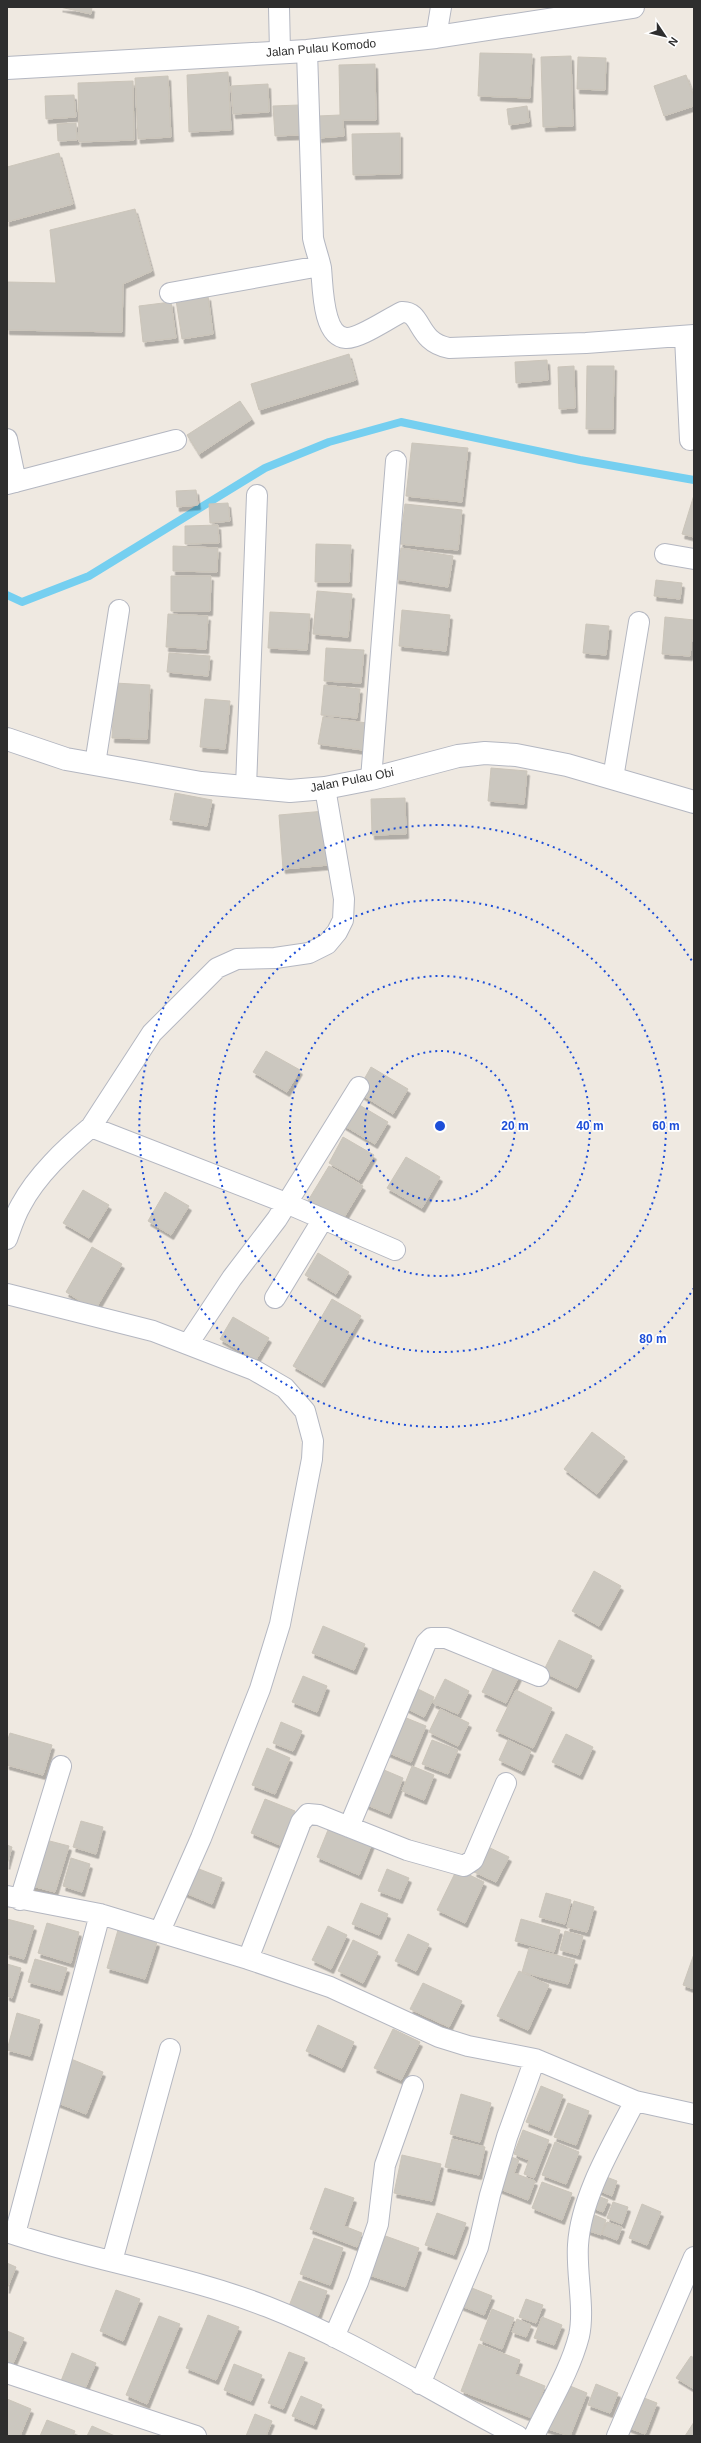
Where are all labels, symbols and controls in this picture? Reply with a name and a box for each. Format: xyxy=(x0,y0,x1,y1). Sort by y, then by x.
north arrow xyxy=(645,16,685,56)
text: N xyxy=(666,35,680,48)
street label: Jalan Pulau Komodo xyxy=(265,36,377,60)
street label: Jalan Pulau Obi xyxy=(309,765,395,795)
centre of rings xyxy=(433,1119,447,1133)
text: 20 m xyxy=(501,1119,529,1133)
text: 40 m xyxy=(576,1119,604,1133)
text: 60 m xyxy=(652,1119,680,1133)
text: 80 m xyxy=(639,1332,667,1346)

